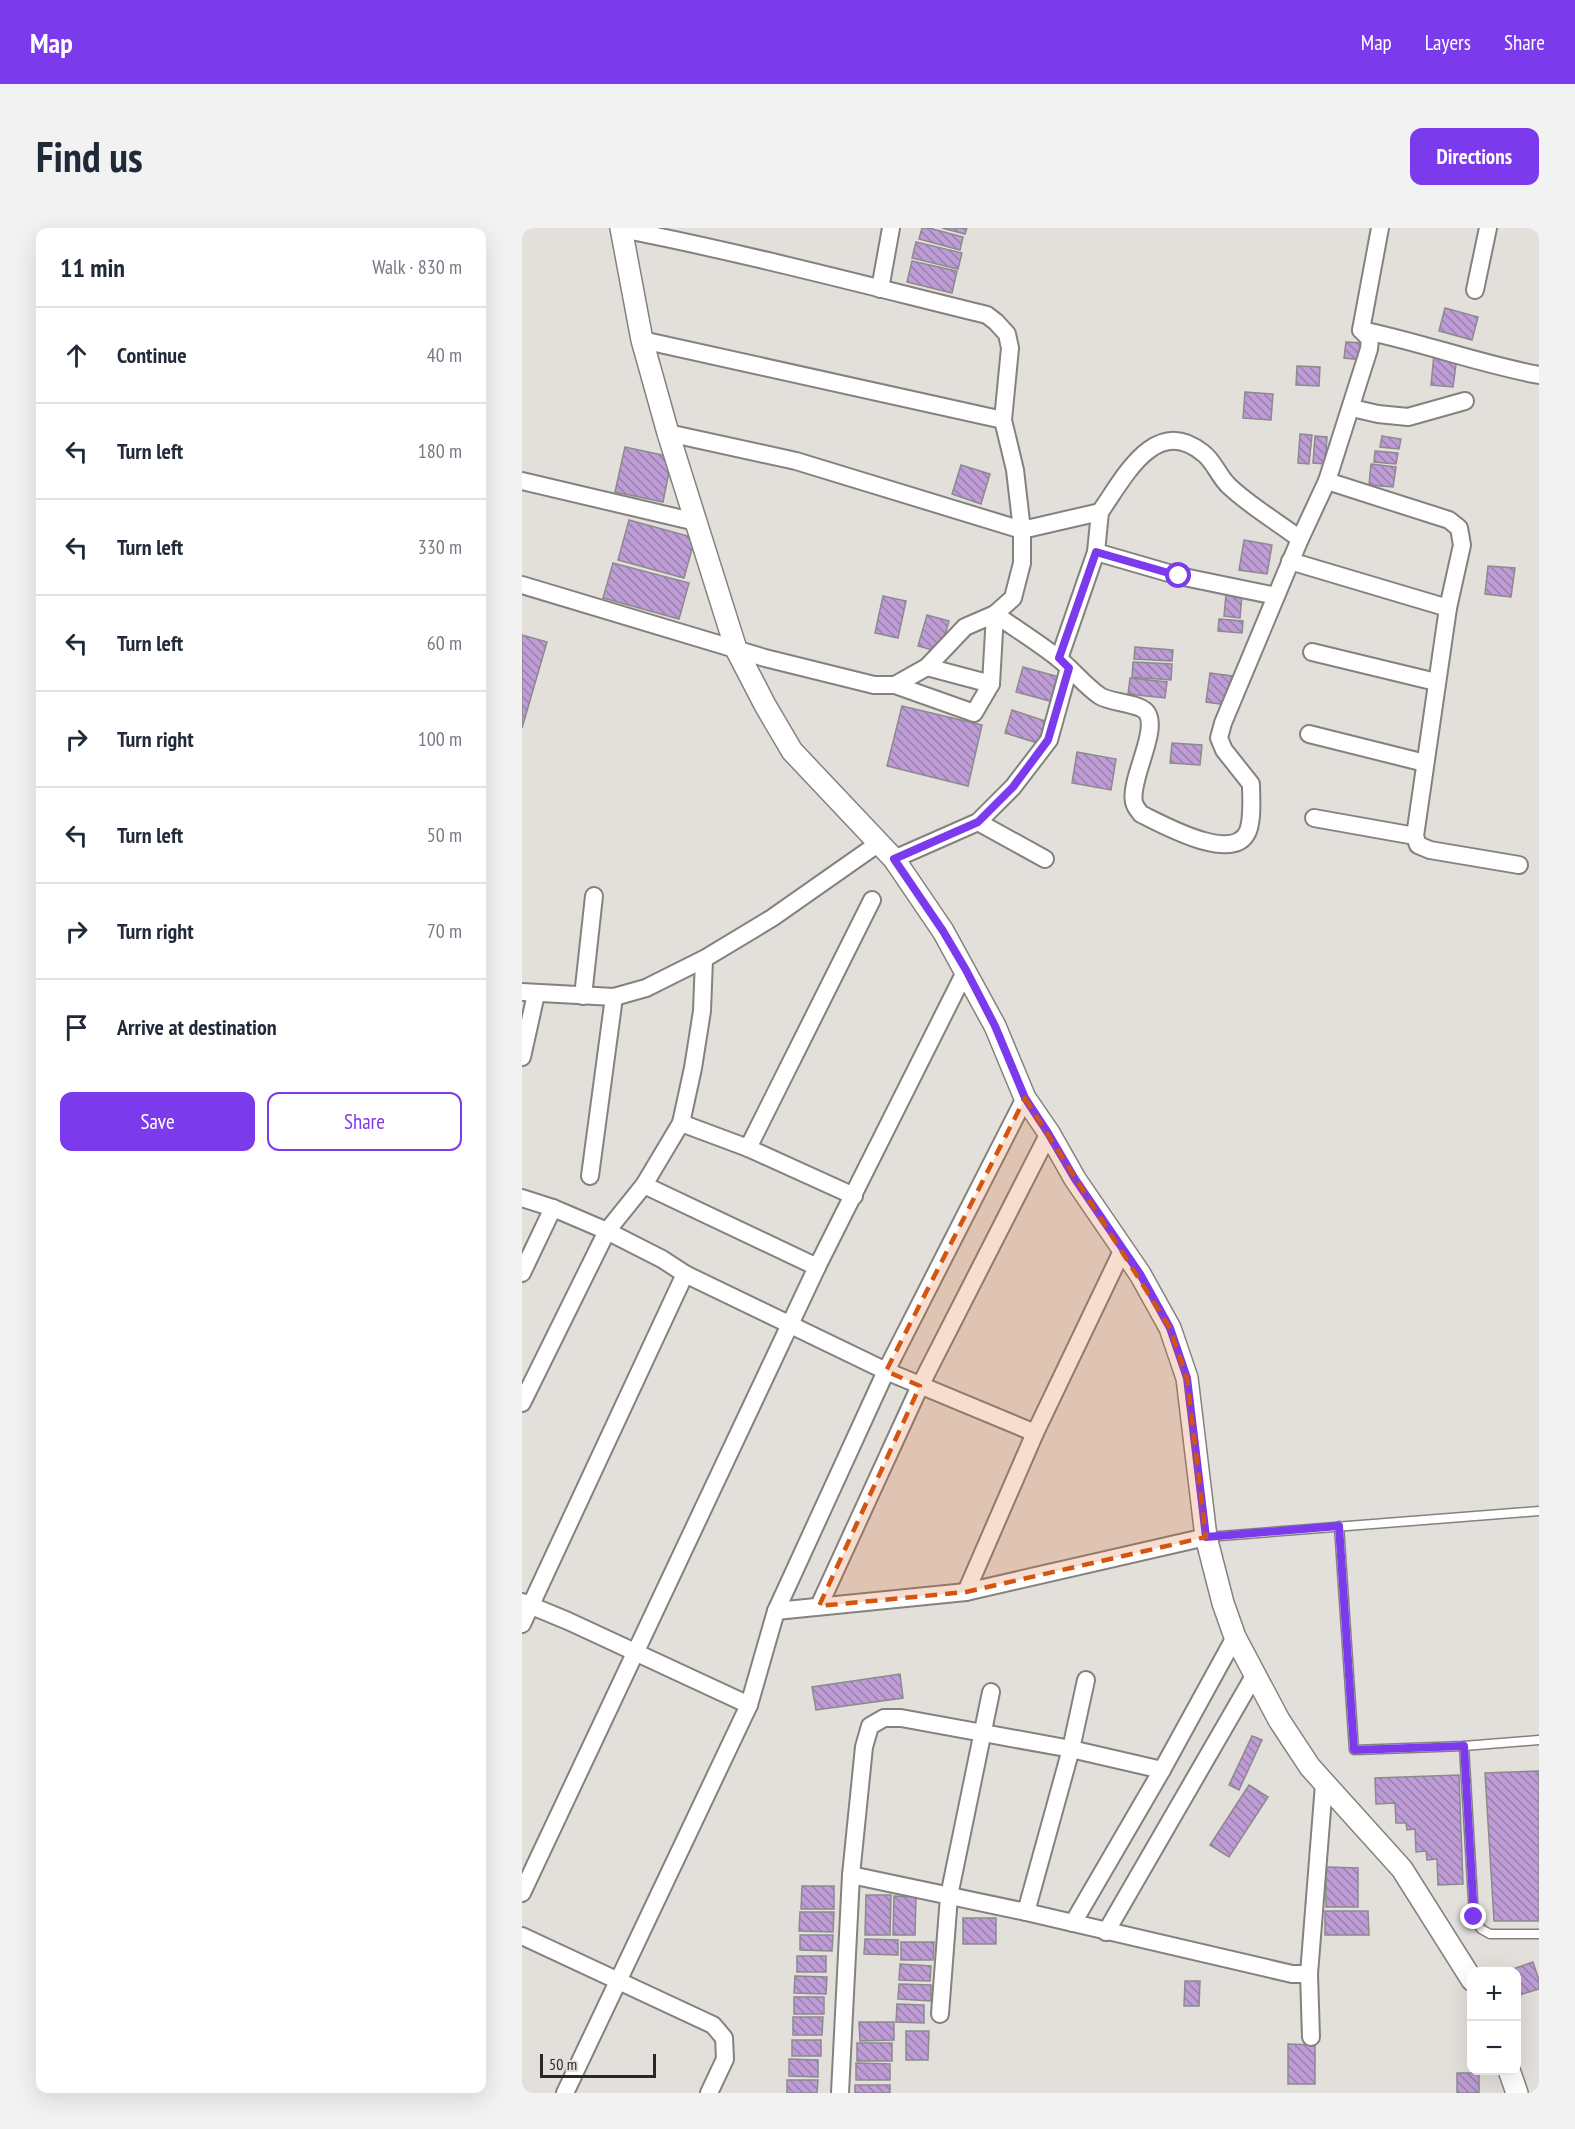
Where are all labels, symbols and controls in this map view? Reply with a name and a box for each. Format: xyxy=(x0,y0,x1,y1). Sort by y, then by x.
text: Map xyxy=(30,24,73,61)
text: Map xyxy=(1361,29,1392,56)
text: Layers xyxy=(1425,29,1471,56)
text: Share xyxy=(1504,29,1545,56)
button: Directions xyxy=(1410,128,1539,185)
text: Find us xyxy=(36,129,143,184)
text: 11 min xyxy=(60,251,125,284)
text: Walk · 830 m xyxy=(372,254,462,280)
icon: ahead xyxy=(60,339,93,372)
text: Continue xyxy=(117,341,187,369)
text: 40 m xyxy=(427,342,462,368)
icon: left xyxy=(60,435,93,468)
text: Turn left xyxy=(117,437,183,465)
text: 180 m xyxy=(418,438,462,464)
icon: left xyxy=(60,531,93,564)
text: Turn left xyxy=(117,533,183,561)
text: 330 m xyxy=(418,534,462,560)
route start xyxy=(1165,562,1191,588)
icon: left xyxy=(60,627,93,660)
text: Turn left xyxy=(117,629,183,657)
text: 60 m xyxy=(427,630,462,656)
icon: right xyxy=(60,723,93,756)
text: Turn right xyxy=(117,725,194,753)
text: 100 m xyxy=(418,726,462,752)
icon: left xyxy=(60,819,93,852)
text: Turn left xyxy=(117,821,183,849)
text: 50 m xyxy=(427,822,462,848)
icon: right xyxy=(60,915,93,948)
text: Turn right xyxy=(117,917,194,945)
text: 70 m xyxy=(427,918,462,944)
icon: arrive xyxy=(60,1011,93,1044)
text: Arrive at destination xyxy=(117,1013,277,1041)
button: Save xyxy=(60,1092,255,1151)
button: Share xyxy=(267,1092,462,1151)
route end xyxy=(1460,1903,1486,1929)
map controls xyxy=(1467,1967,1521,2075)
button: + xyxy=(1467,1967,1521,2021)
button: − xyxy=(1467,2021,1521,2075)
scale bar xyxy=(540,2051,656,2078)
text: 50 m xyxy=(549,2054,577,2074)

